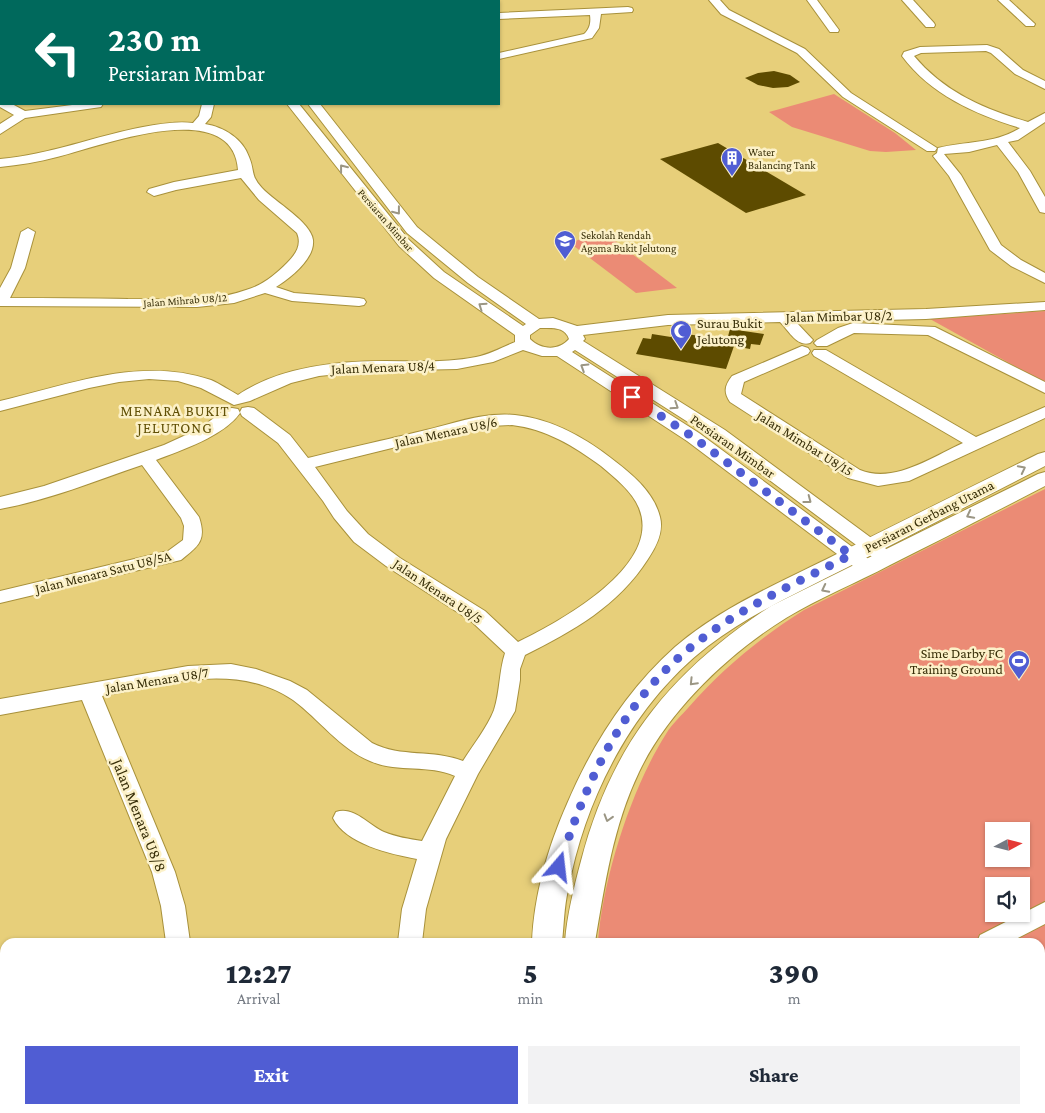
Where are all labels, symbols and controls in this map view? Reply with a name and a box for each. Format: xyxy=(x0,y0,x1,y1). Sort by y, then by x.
icon: left xyxy=(25,20,90,85)
text: 230 m xyxy=(108,20,201,59)
text: Persiaran Mimbar xyxy=(108,61,265,86)
building icon: Water Balancing Tank xyxy=(720,146,744,177)
place label: Water Balancing Tank xyxy=(748,146,816,172)
one-way arrow xyxy=(340,165,348,174)
street label: Persiaran Mimbar xyxy=(356,186,416,254)
one-way arrow xyxy=(392,206,401,215)
school or university icon: Sekolah Rendah Agama Bukit Jelutong xyxy=(553,229,577,260)
place label: Sekolah Rendah Agama Bukit Jelutong xyxy=(581,229,677,255)
street label: Jalan Mihrab U8/12 xyxy=(142,291,227,310)
one-way arrow xyxy=(478,303,488,312)
street label: Jalan Mimbar U8/2 xyxy=(784,307,893,325)
place label: Surau Bukit Jelutong xyxy=(695,315,763,347)
mosque icon: Surau Bukit Jelutong xyxy=(669,319,693,350)
street label: Jalan Menara U8/4 xyxy=(329,357,435,377)
one-way arrow xyxy=(581,364,590,373)
pin xyxy=(611,376,653,418)
icon: arrive xyxy=(618,383,646,411)
one-way arrow xyxy=(670,400,679,409)
district label: MENARA BUKIT JELUTONG xyxy=(120,403,230,437)
street label: Jalan Mimbar U8/15 xyxy=(752,406,856,479)
street label: Persiaran Mimbar xyxy=(687,411,779,481)
street label: Jalan Menara U8/6 xyxy=(391,413,499,451)
one-way arrow xyxy=(1017,465,1026,475)
street label: Persiaran Gerbang Utama xyxy=(862,476,997,556)
one-way arrow xyxy=(802,494,812,503)
one-way arrow xyxy=(966,509,975,520)
street label: Jalan Menara Satu U8/5A xyxy=(31,547,173,597)
street label: Jalan Menara U8/5 xyxy=(389,554,486,627)
one-way arrow xyxy=(821,583,830,593)
place label: Sime Darby FC Training Ground xyxy=(910,645,1004,677)
sports icon: Sime Darby FC Training Ground xyxy=(1007,649,1031,680)
street label: Jalan Menara U8/7 xyxy=(102,664,210,696)
one-way arrow xyxy=(690,676,699,685)
street label: Jalan Menara U8/8 xyxy=(107,754,170,874)
one-way arrow xyxy=(604,814,614,822)
north arrow xyxy=(985,822,1030,868)
map controls xyxy=(985,822,1030,922)
position arrow xyxy=(532,840,584,892)
button: sound xyxy=(985,877,1030,922)
text: 12:27 xyxy=(226,956,292,989)
text: 5 xyxy=(523,956,538,989)
text: 390 xyxy=(769,956,819,989)
text: Arrival xyxy=(237,990,281,1007)
text: min xyxy=(518,990,543,1007)
text: m xyxy=(788,990,801,1007)
button: Exit xyxy=(25,1046,518,1104)
button: Share xyxy=(528,1046,1020,1104)

